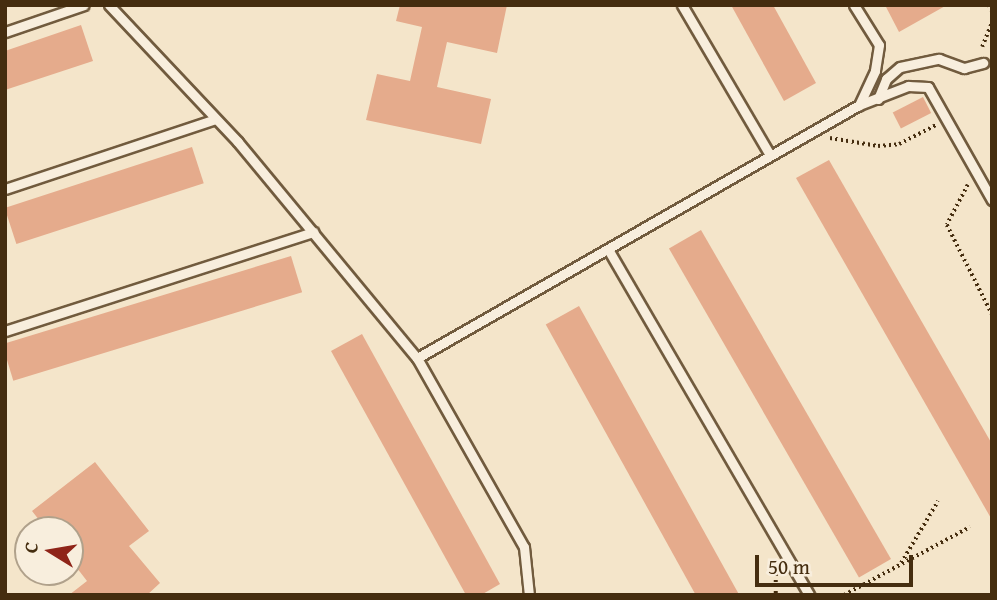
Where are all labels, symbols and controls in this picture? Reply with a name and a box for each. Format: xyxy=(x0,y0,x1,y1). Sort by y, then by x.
north arrow xyxy=(14,516,84,586)
text: С xyxy=(16,539,45,555)
scale bar xyxy=(759,540,916,584)
text: 50 m xyxy=(768,551,810,582)

